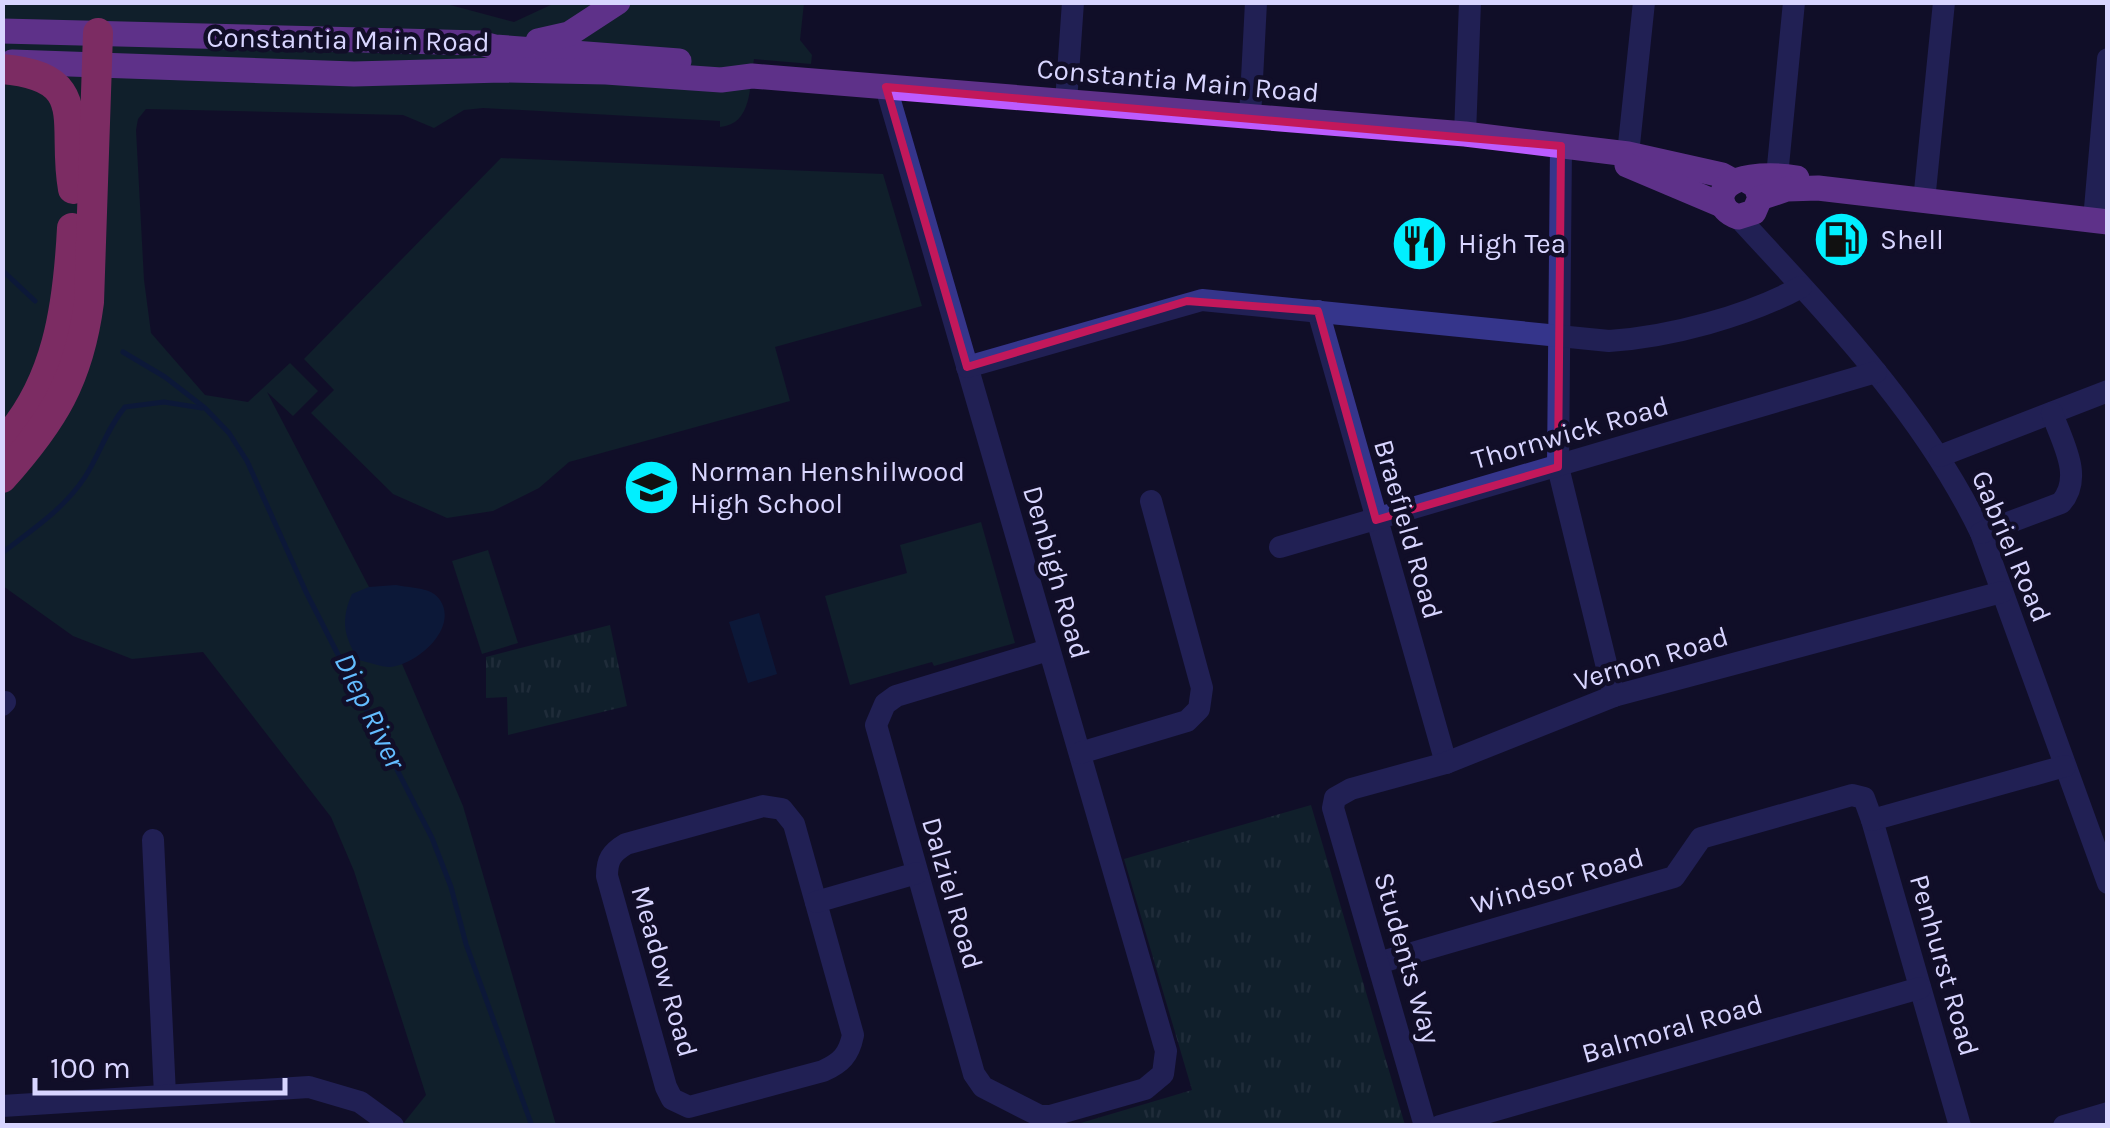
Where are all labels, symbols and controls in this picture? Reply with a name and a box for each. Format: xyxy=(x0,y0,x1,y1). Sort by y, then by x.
street label: Constantia Main Road xyxy=(206,21,490,58)
street label: Constantia Main Road xyxy=(1035,52,1321,109)
fuel station icon: Shell xyxy=(1811,209,1871,269)
restaurant icon: High Tea xyxy=(1389,213,1449,273)
place label: Shell xyxy=(1880,223,1944,256)
place label: High Tea xyxy=(1458,227,1566,260)
street label: Thornwick Road xyxy=(1468,389,1672,476)
street label: Braefield Road xyxy=(1367,436,1450,623)
place label: Norman Henshilwood High School xyxy=(690,455,965,520)
school or university icon: Norman Henshilwood High School xyxy=(621,457,681,517)
street label: Gabriel Road xyxy=(1965,465,2058,627)
street label: Denbigh Road xyxy=(1016,482,1097,662)
street label: Vernon Road xyxy=(1570,619,1732,698)
water label: Diep River xyxy=(326,647,414,776)
street label: Dalziel Road xyxy=(915,813,990,973)
street label: Windsor Road xyxy=(1467,840,1647,921)
street label: Students Way xyxy=(1367,869,1448,1048)
street label: Penhurst Road xyxy=(1903,871,1986,1060)
street label: Meadow Road xyxy=(624,882,705,1061)
street label: Balmoral Road xyxy=(1578,987,1766,1070)
scale bar xyxy=(35,1033,285,1095)
text: 100 m xyxy=(50,1050,131,1086)

